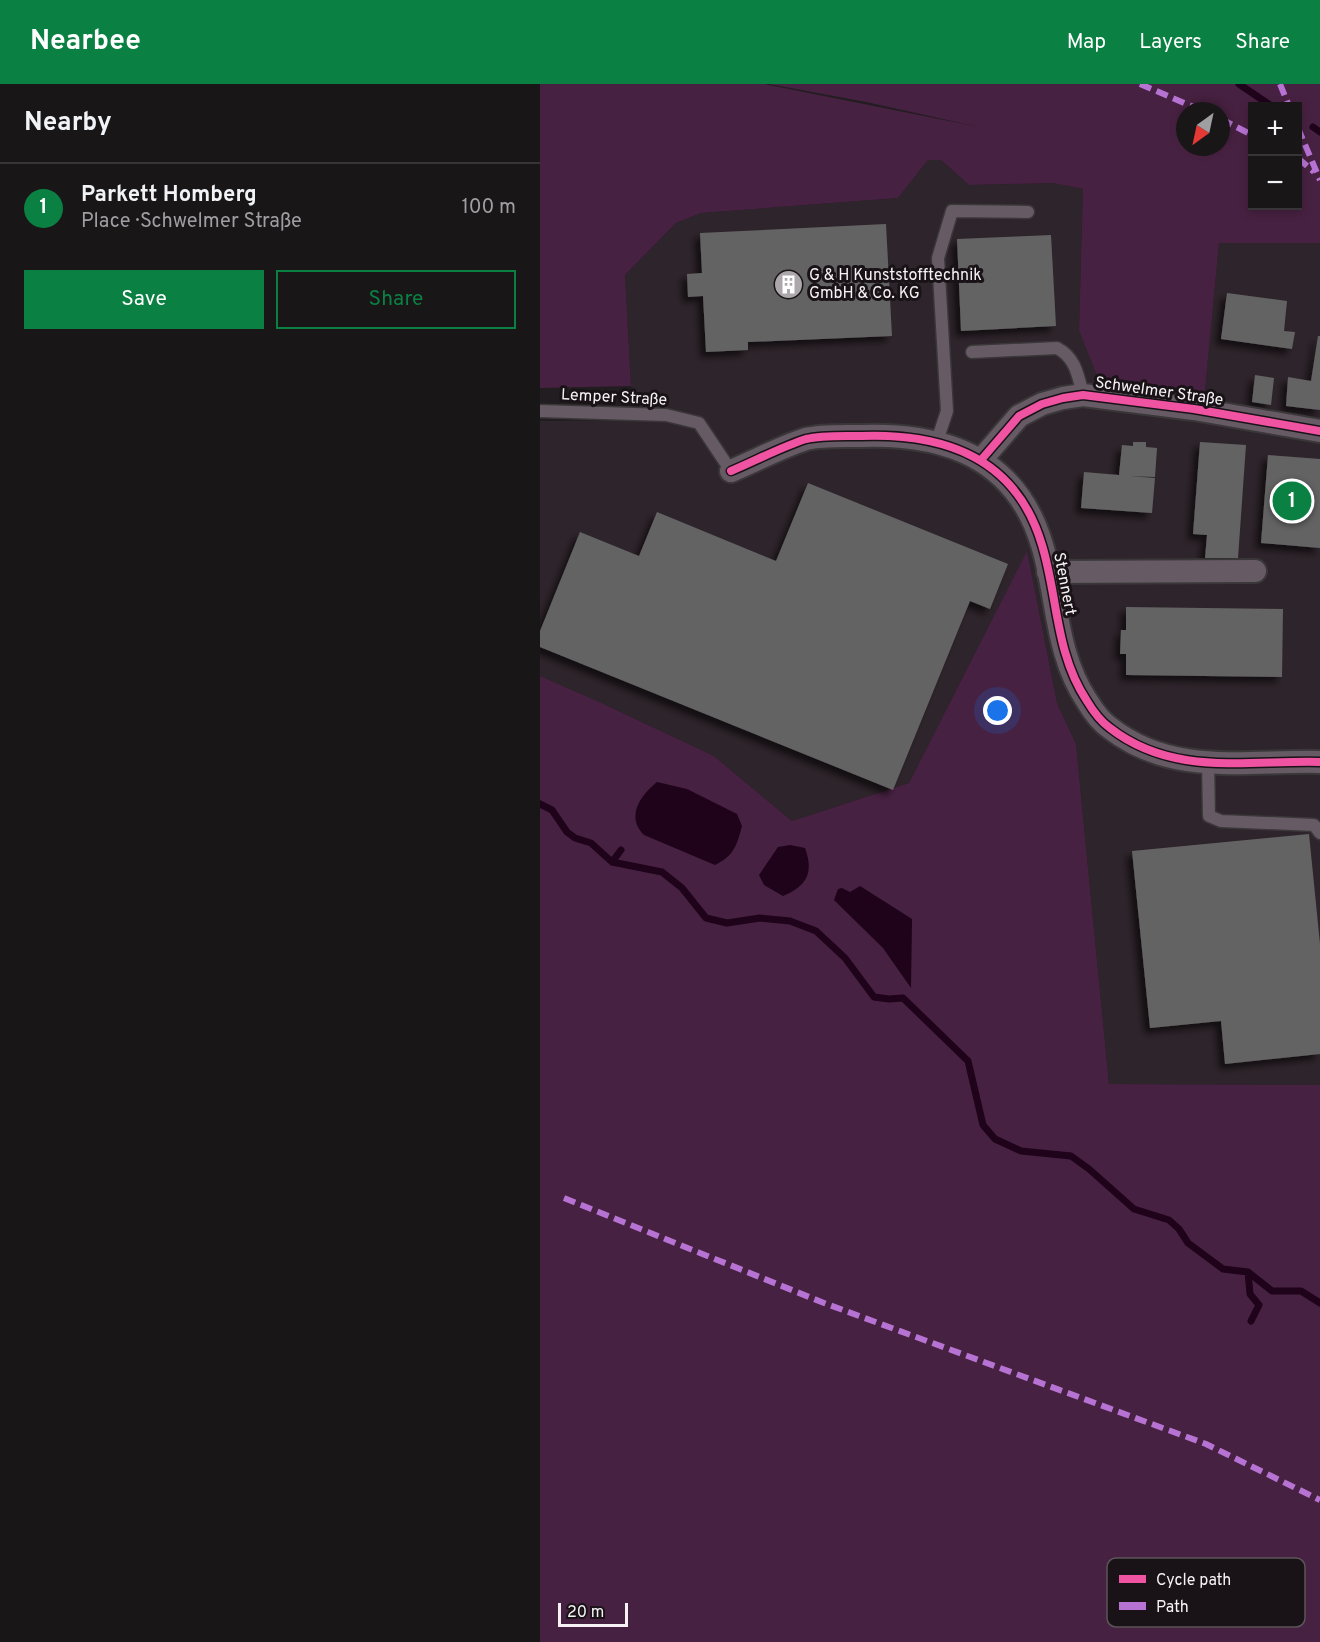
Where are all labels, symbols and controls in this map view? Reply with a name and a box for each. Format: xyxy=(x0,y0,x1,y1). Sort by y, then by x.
text: Nearbee xyxy=(30,24,141,60)
text: Map xyxy=(1067,29,1106,56)
text: Layers xyxy=(1139,29,1202,56)
text: Share xyxy=(1235,29,1290,56)
north arrow xyxy=(1176,102,1230,156)
map controls xyxy=(1248,102,1302,210)
button: + xyxy=(1248,102,1302,156)
text: Nearby xyxy=(24,107,112,140)
button: − xyxy=(1248,156,1302,210)
text: Parkett Homberg xyxy=(81,182,257,209)
text: 1 xyxy=(40,195,48,221)
text: 100 m xyxy=(461,195,516,221)
text: Place · Schwelmer Straße xyxy=(81,209,302,235)
place label: G & H Kunststofftechnik GmbH & Co. KG xyxy=(809,266,982,304)
building icon: G & H Kunststofftechnik GmbH & Co. KG xyxy=(772,269,804,301)
button: Save xyxy=(24,270,264,329)
button: Share xyxy=(276,270,516,329)
street label: Schwelmer Straße xyxy=(1094,373,1224,411)
street label: Lemper Straße xyxy=(560,385,668,411)
pin: 1 xyxy=(1272,478,1311,524)
street label: Stennert xyxy=(1048,551,1080,617)
your location xyxy=(983,696,1012,725)
legend xyxy=(1107,1558,1305,1627)
text: Cycle path xyxy=(1156,1571,1231,1591)
text: Path xyxy=(1156,1598,1189,1618)
scale bar xyxy=(558,1600,628,1628)
text: 20 m xyxy=(567,1603,604,1623)

